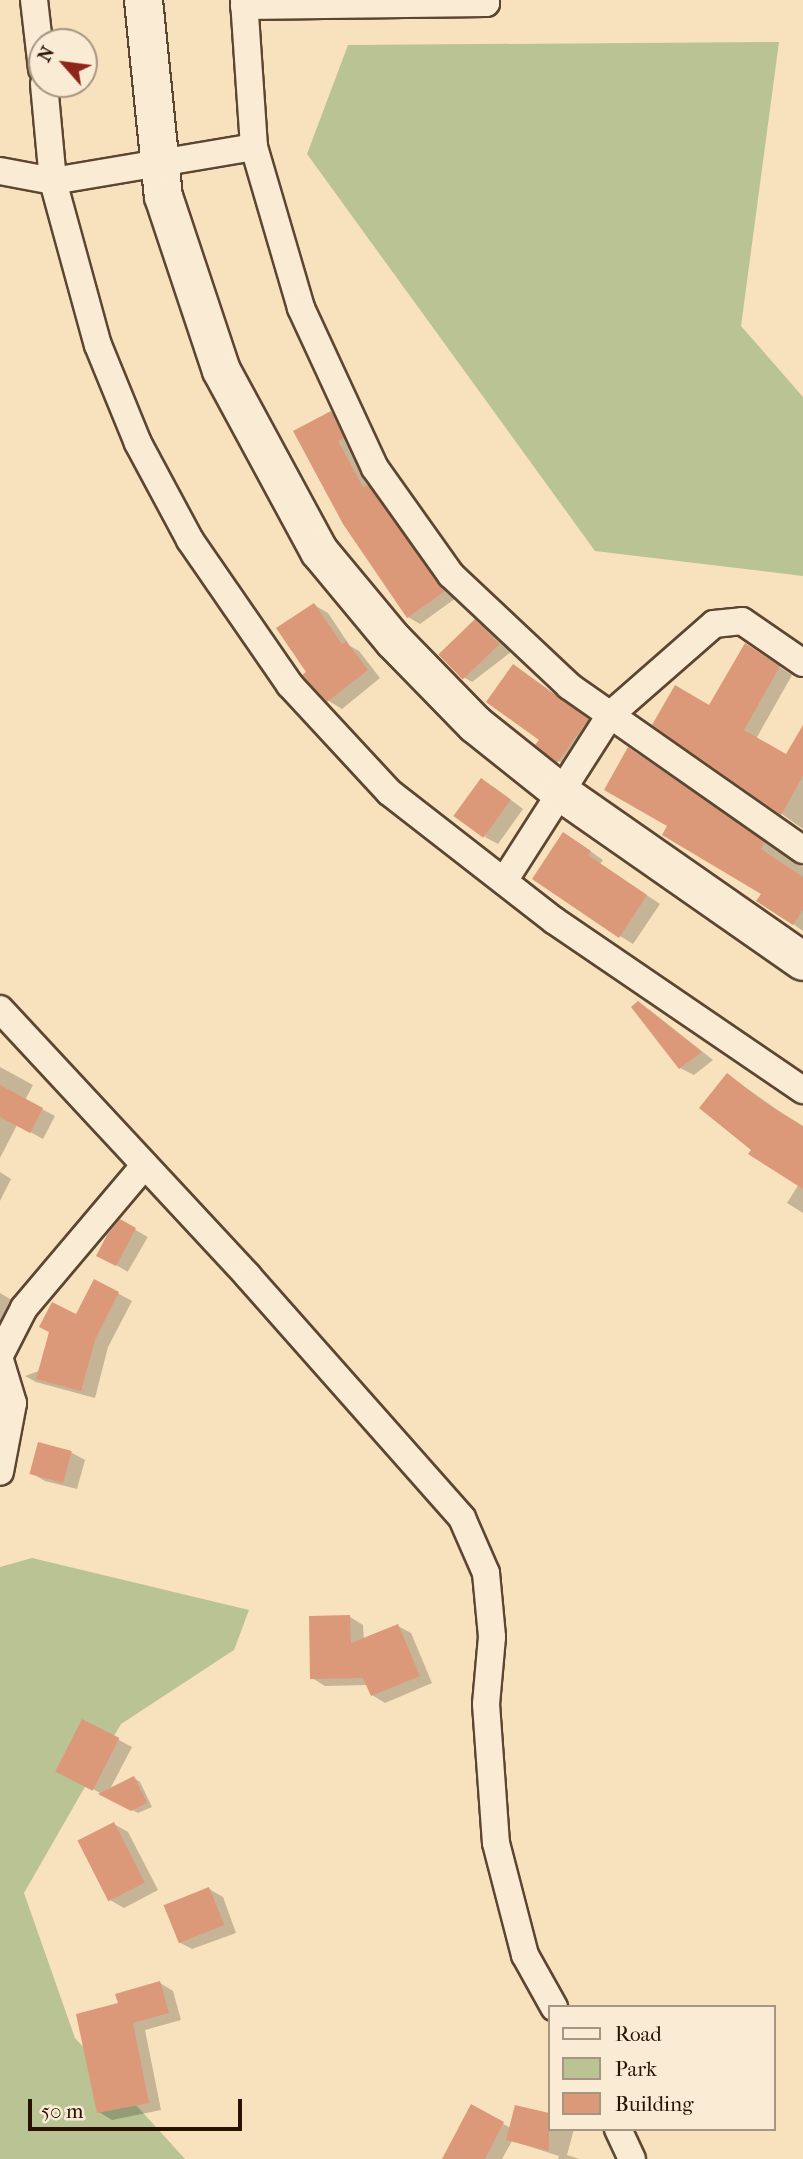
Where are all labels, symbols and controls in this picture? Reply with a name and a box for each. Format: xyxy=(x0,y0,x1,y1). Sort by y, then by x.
north arrow xyxy=(28,28,98,98)
text: N xyxy=(33,43,59,66)
legend xyxy=(548,2005,775,2131)
text: Road xyxy=(615,2022,662,2046)
text: Park xyxy=(615,2057,657,2081)
scale bar xyxy=(32,2086,245,2130)
text: Building xyxy=(615,2092,693,2116)
text: 50 m xyxy=(41,2099,84,2123)

